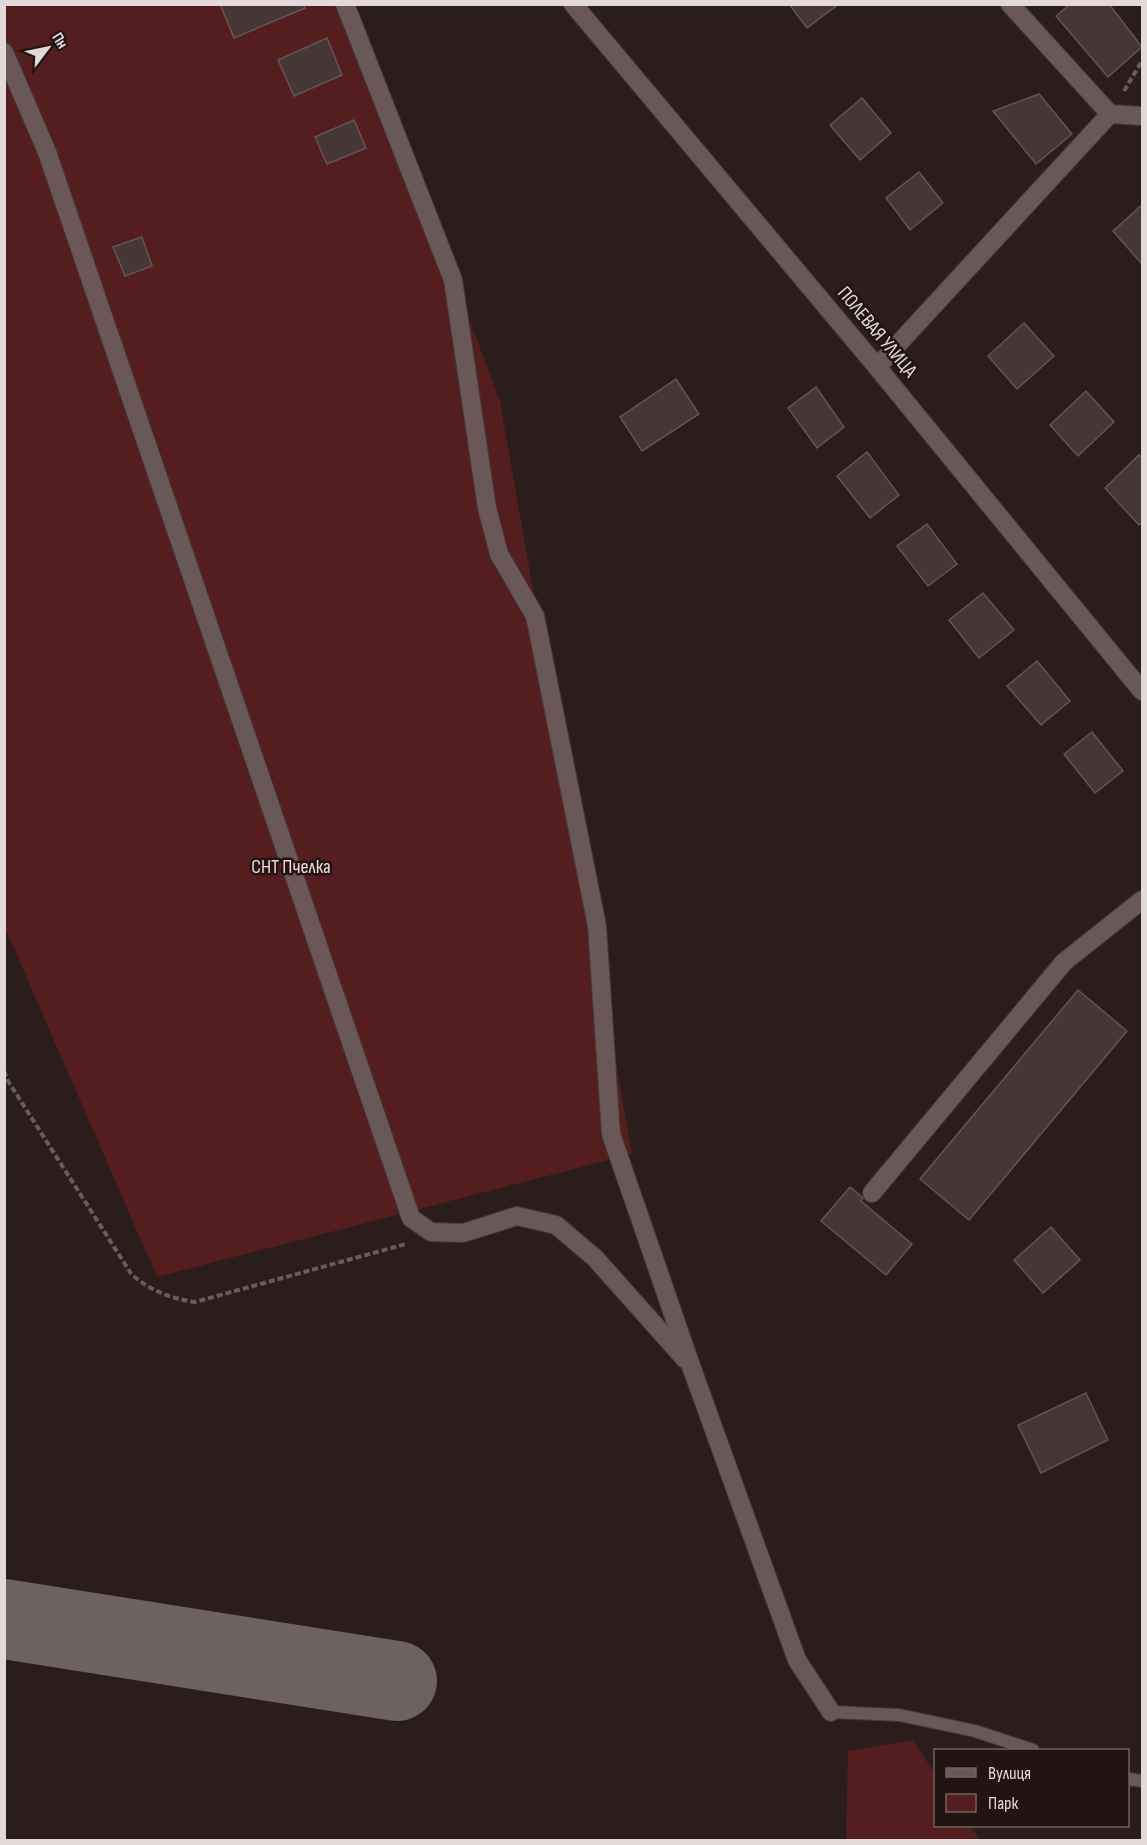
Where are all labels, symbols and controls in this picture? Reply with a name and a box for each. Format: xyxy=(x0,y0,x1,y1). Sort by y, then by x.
north arrow xyxy=(18,18,78,78)
text: Пн xyxy=(47,29,72,52)
street label: ПОЛЕВАЯ УЛИЦА xyxy=(832,282,922,383)
park label: СНТ Пчелка xyxy=(251,855,331,879)
legend xyxy=(934,1749,1129,1827)
text: Вулиця xyxy=(988,1763,1031,1784)
text: Парк xyxy=(988,1793,1019,1814)

